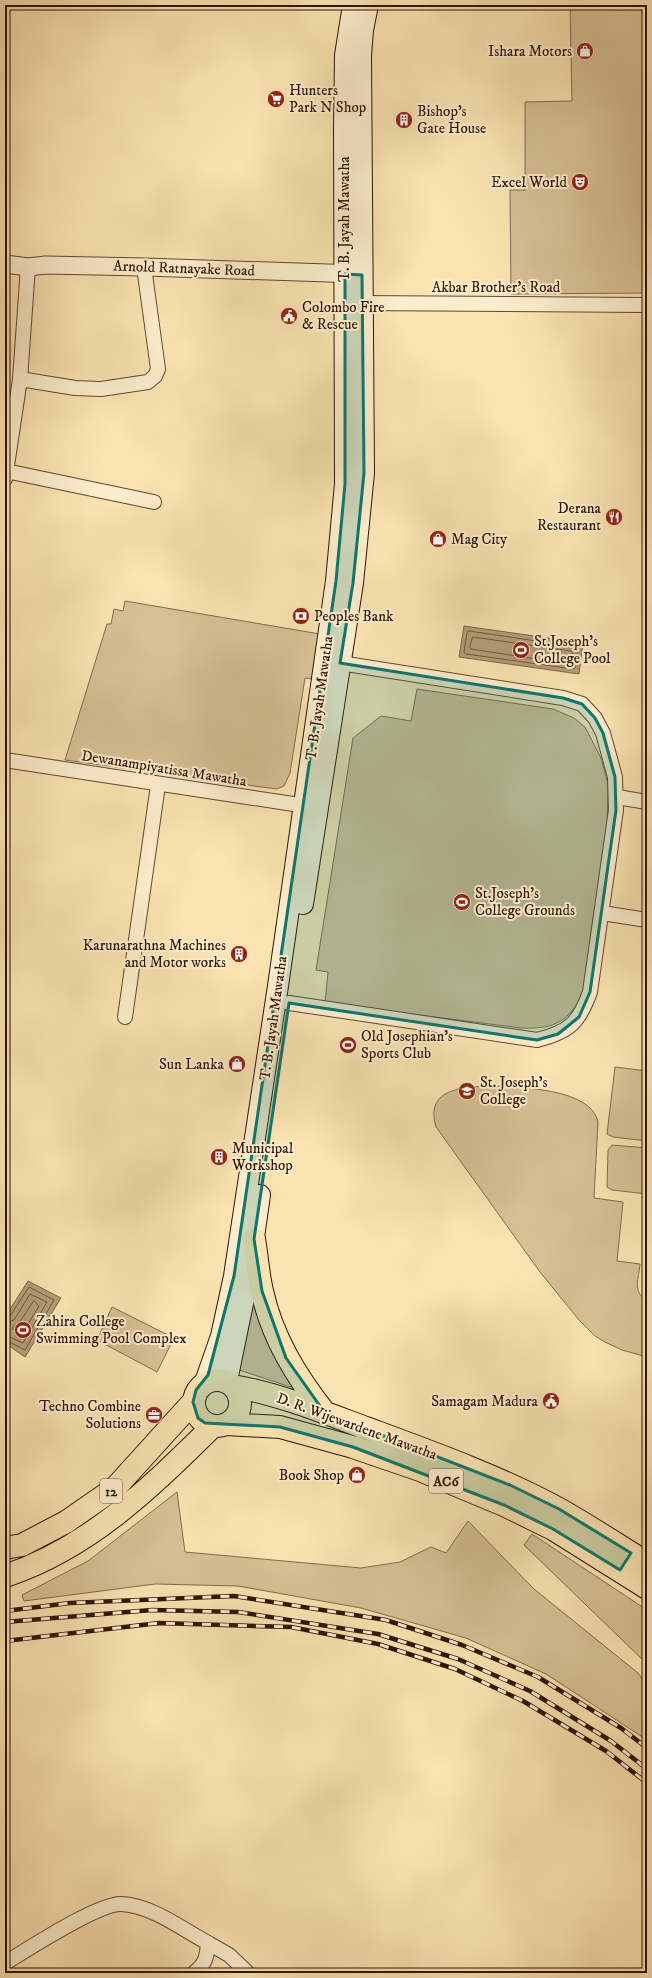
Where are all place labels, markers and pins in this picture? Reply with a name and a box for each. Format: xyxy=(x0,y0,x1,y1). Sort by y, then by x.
shop icon: Ishara Motors xyxy=(575,41,595,61)
place label: Ishara Motors xyxy=(488,42,572,61)
place label: Hunters Park N Shop xyxy=(289,81,367,117)
supermarket icon: Hunters Park N Shop xyxy=(266,89,286,109)
place label: Bishop's Gate House xyxy=(417,102,486,138)
building icon: Bishop's Gate House xyxy=(394,110,414,130)
theatre icon: Excel World xyxy=(570,172,590,192)
place label: Excel World xyxy=(491,173,568,192)
place label: Colombo Fire & Rescue xyxy=(302,298,385,334)
public building icon: Colombo Fire & Rescue xyxy=(279,306,299,326)
place label: Derana Restaurant xyxy=(537,499,602,535)
restaurant icon: Derana Restaurant xyxy=(604,507,624,527)
shop icon: Mag City xyxy=(428,529,448,549)
place label: Mag City xyxy=(451,530,508,549)
bank icon: Peoples Bank xyxy=(291,606,311,626)
place label: Peoples Bank xyxy=(314,607,394,626)
place label: St.Joseph's College Pool xyxy=(534,632,611,668)
sports icon: St.Joseph's College Pool xyxy=(511,640,531,660)
place label: St.Joseph's College Grounds xyxy=(475,884,575,920)
sports icon: St.Joseph's College Grounds xyxy=(452,892,472,912)
place label: Karunarathna Machines and Motor works xyxy=(83,936,226,972)
building icon: Karunarathna Machines and Motor works xyxy=(229,944,249,964)
place label: Old Josephian's Sports Club xyxy=(361,1027,453,1063)
sports icon: Old Josephian's Sports Club xyxy=(338,1035,358,1055)
shop icon: Sun Lanka xyxy=(227,1054,247,1074)
place label: Sun Lanka xyxy=(159,1055,225,1074)
place label: St. Joseph's College xyxy=(480,1073,548,1109)
school or university icon: St. Joseph's College xyxy=(457,1081,477,1101)
place label: Municipal Workshop xyxy=(231,1139,294,1175)
building icon: Municipal Workshop xyxy=(209,1147,229,1167)
place label: Zahira College Swimming Pool Complex xyxy=(36,1312,187,1348)
sports icon: Zahira College Swimming Pool Complex xyxy=(13,1320,33,1340)
public building icon: Samagam Madura xyxy=(541,1391,561,1411)
place label: Samagam Madura xyxy=(431,1392,539,1411)
place label: Techno Combine Solutions xyxy=(39,1397,141,1433)
office icon: Techno Combine Solutions xyxy=(144,1405,164,1425)
shop icon: Book Shop xyxy=(347,1465,367,1485)
place label: Book Shop xyxy=(279,1466,344,1485)

